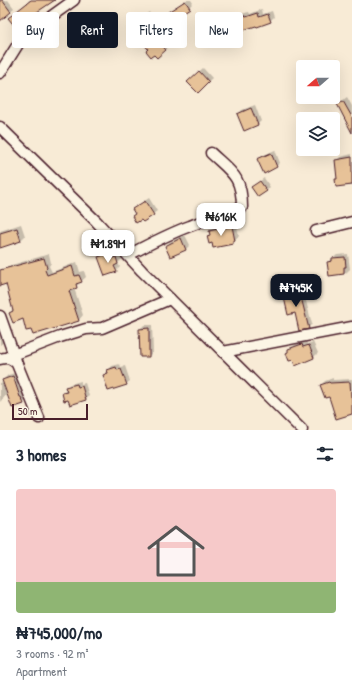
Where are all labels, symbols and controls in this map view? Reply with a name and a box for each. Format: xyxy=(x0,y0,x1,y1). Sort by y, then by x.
chip: Buy xyxy=(12,12,59,48)
chip: Rent xyxy=(67,12,118,48)
chip: Filters xyxy=(126,12,187,48)
chip: New xyxy=(195,12,243,48)
north arrow xyxy=(296,60,340,104)
map controls xyxy=(296,60,340,156)
button: layers xyxy=(296,112,340,156)
pin: ₦616K xyxy=(193,203,249,237)
text: ₦616K xyxy=(205,207,237,225)
pin: ₦1.89M xyxy=(75,230,141,264)
text: ₦1.89M xyxy=(90,234,126,252)
pin: ₦745K xyxy=(268,274,324,308)
text: ₦745K xyxy=(280,278,313,296)
scale bar xyxy=(12,402,88,421)
text: 50 m xyxy=(18,404,38,418)
text: 3 homes xyxy=(16,443,66,466)
icon: filters xyxy=(314,443,336,465)
icon: home xyxy=(140,515,212,587)
text: ₦745,000/mo xyxy=(16,621,102,644)
text: 3 rooms · 92 m² xyxy=(16,644,88,662)
text: Apartment xyxy=(16,662,67,680)

